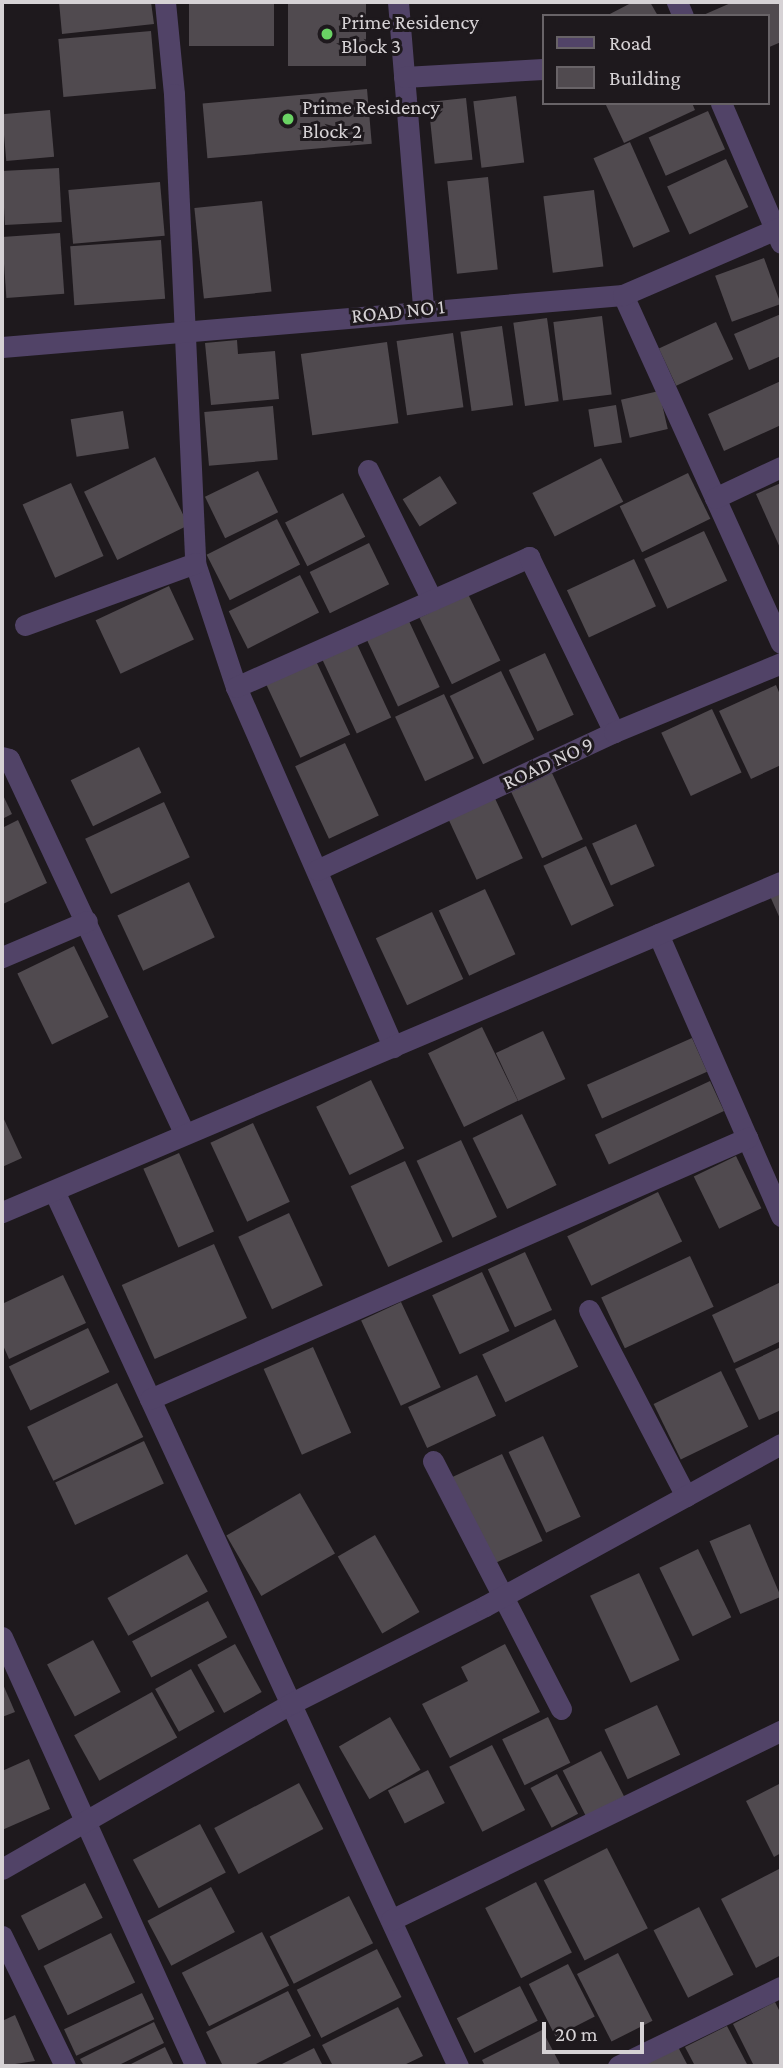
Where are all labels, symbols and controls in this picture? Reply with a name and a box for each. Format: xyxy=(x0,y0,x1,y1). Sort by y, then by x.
place label: Prime Residency Block 3 xyxy=(341,9,479,59)
legend xyxy=(542,14,769,105)
marker: Prime Residency Block 3 xyxy=(319,26,335,42)
text: Road xyxy=(609,31,652,55)
text: Building xyxy=(609,66,681,90)
place label: Prime Residency Block 2 xyxy=(302,94,440,144)
marker: Prime Residency Block 2 xyxy=(280,111,296,127)
street label: ROAD NO 1 xyxy=(350,294,446,328)
street label: ROAD NO 9 xyxy=(498,731,598,795)
scale bar xyxy=(545,2008,646,2052)
text: 20 m xyxy=(555,2022,598,2046)

